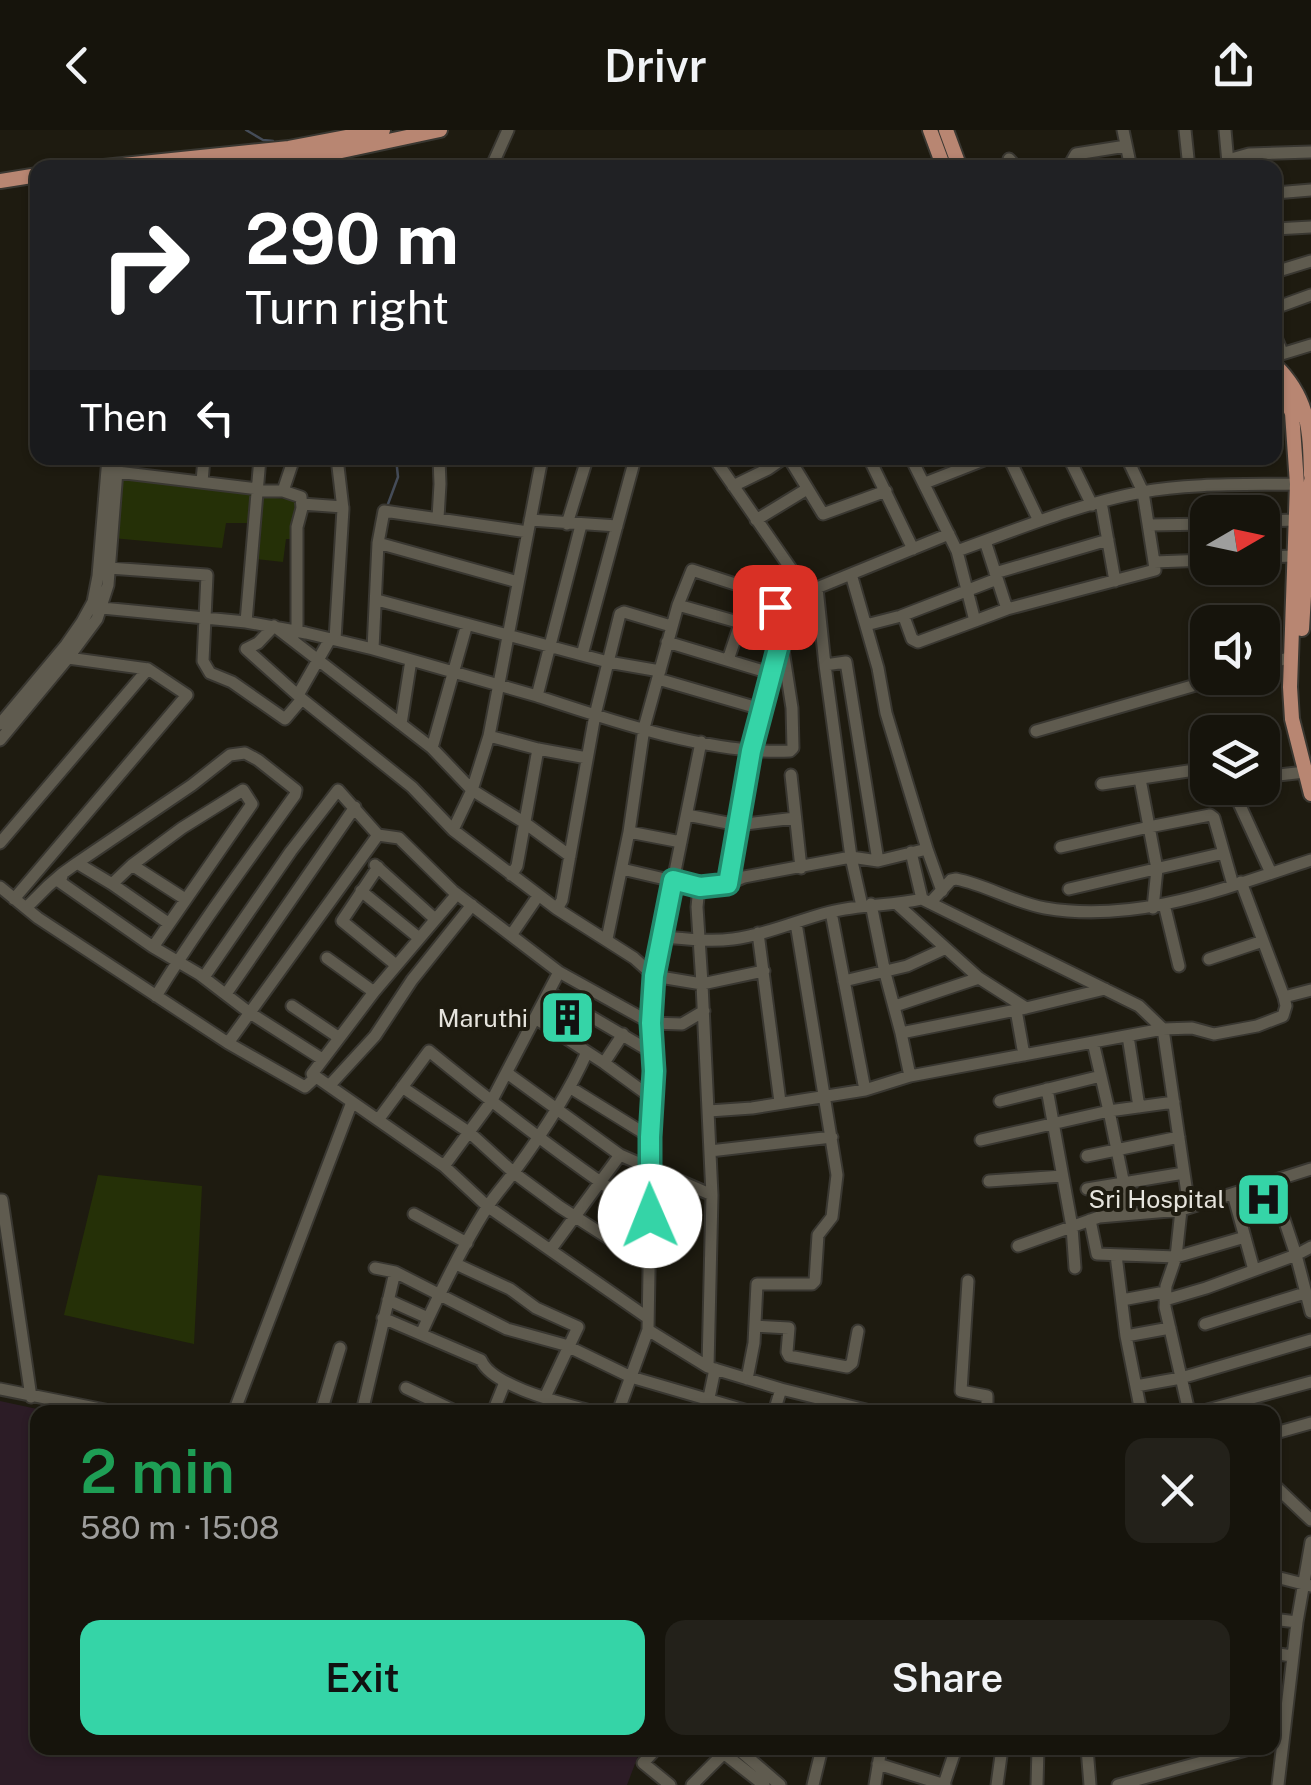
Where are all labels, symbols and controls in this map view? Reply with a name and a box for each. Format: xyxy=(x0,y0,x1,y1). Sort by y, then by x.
icon: back xyxy=(50,38,105,93)
icon: share xyxy=(1206,38,1261,93)
text: Drivr xyxy=(604,39,707,92)
text: 290 m xyxy=(245,197,459,280)
icon: right xyxy=(80,200,210,330)
text: Turn right xyxy=(245,281,449,334)
icon: left xyxy=(188,390,243,445)
text: Then xyxy=(80,395,168,440)
north arrow xyxy=(1190,495,1280,585)
map controls xyxy=(1190,495,1280,805)
pin xyxy=(733,565,818,650)
icon: arrive xyxy=(748,580,803,635)
button: sound xyxy=(1190,605,1280,695)
button: layers xyxy=(1190,715,1280,805)
building icon: Maruthi xyxy=(537,988,597,1048)
place label: Maruthi xyxy=(438,1003,528,1033)
position arrow xyxy=(598,1164,702,1268)
hospital icon: Sri Hospital xyxy=(1234,1169,1294,1229)
place label: Sri Hospital xyxy=(1088,1184,1225,1214)
text: 2 min xyxy=(80,1436,235,1507)
button: close xyxy=(1125,1438,1230,1543)
text: 580 m · 15:08 xyxy=(80,1509,280,1546)
button: Exit xyxy=(80,1620,645,1735)
button: Share xyxy=(665,1620,1230,1735)

